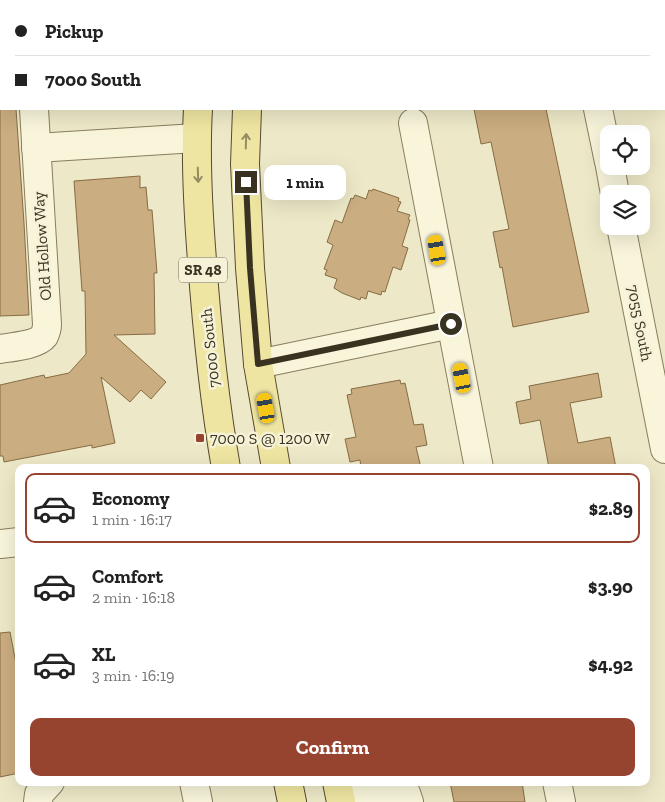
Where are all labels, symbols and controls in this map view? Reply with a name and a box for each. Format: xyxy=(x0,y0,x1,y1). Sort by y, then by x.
text: Pickup xyxy=(45,20,103,43)
text: 7000 South xyxy=(45,68,141,91)
map controls xyxy=(600,125,650,235)
button: locate xyxy=(600,125,650,175)
one-way arrow xyxy=(241,133,250,149)
callout: 1 min xyxy=(264,164,346,200)
one-way arrow xyxy=(193,167,202,183)
route end xyxy=(235,171,257,193)
text: 1 min xyxy=(286,173,324,192)
button: layers xyxy=(600,185,650,235)
street label: Old Hollow Way xyxy=(29,190,55,301)
car xyxy=(427,234,446,266)
road number: SR 48 xyxy=(179,258,227,282)
street label: 7055 South xyxy=(623,283,657,363)
street label: 7000 South xyxy=(196,307,224,388)
route start xyxy=(440,313,462,335)
car xyxy=(451,362,472,394)
car xyxy=(256,392,275,424)
place label: 7000 S @ 1200 W xyxy=(210,429,330,448)
marker: 7000 S @ 1200 W xyxy=(194,432,206,444)
icon: car xyxy=(32,486,77,531)
text: Economy xyxy=(92,487,170,510)
text: $2.89 xyxy=(589,497,633,520)
text: 1 min · 16:17 xyxy=(92,510,172,529)
icon: car xyxy=(32,564,77,609)
text: Comfort xyxy=(92,565,163,588)
text: $3.90 xyxy=(588,575,633,598)
text: 2 min · 16:18 xyxy=(92,588,175,607)
icon: car xyxy=(32,642,77,687)
text: XL xyxy=(92,643,115,666)
text: $4.92 xyxy=(588,653,633,676)
text: 3 min · 16:19 xyxy=(92,666,175,685)
button: Confirm xyxy=(30,718,635,776)

